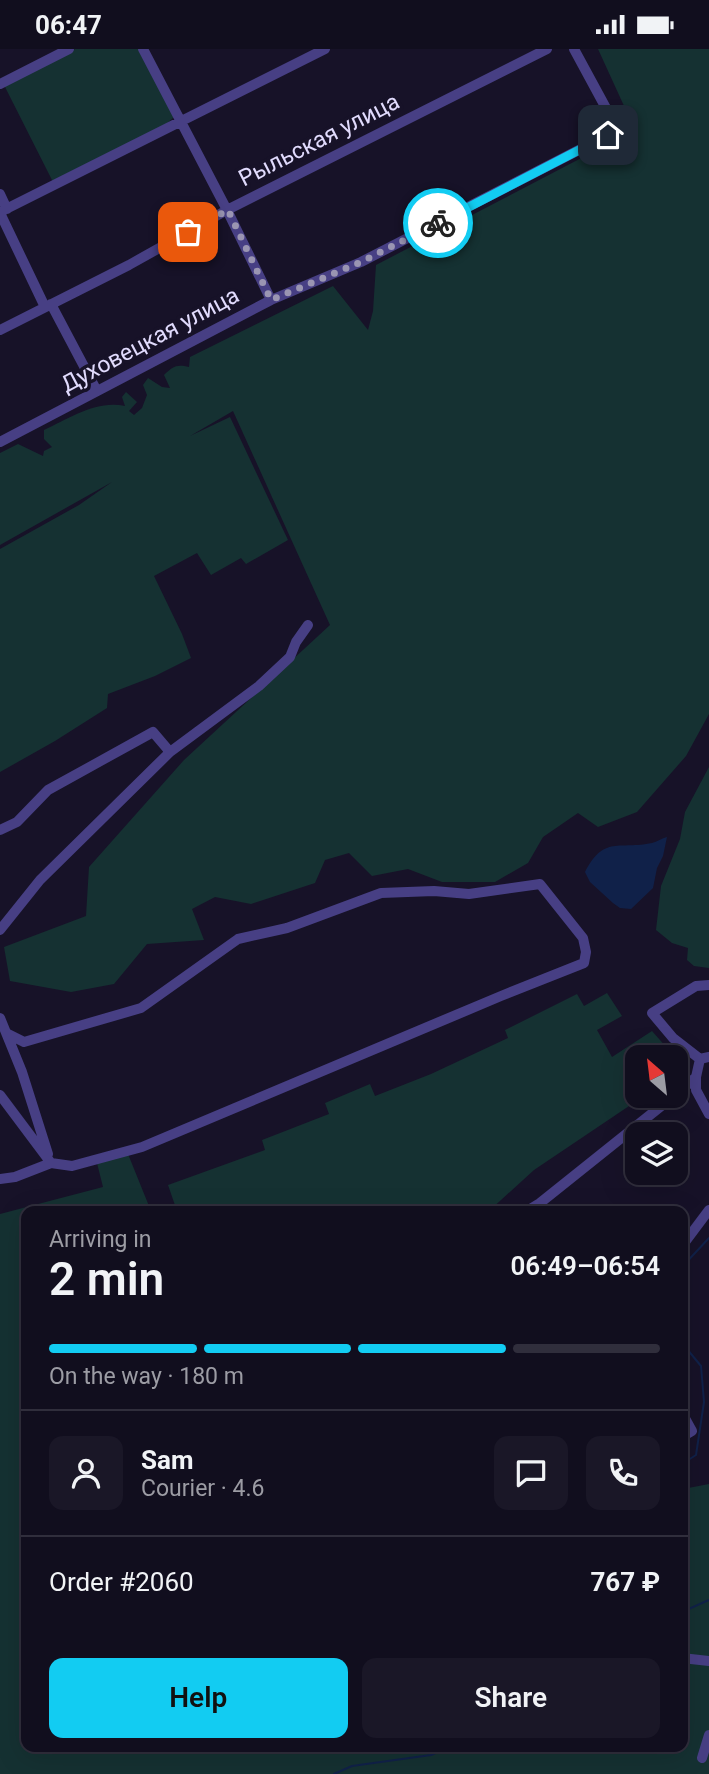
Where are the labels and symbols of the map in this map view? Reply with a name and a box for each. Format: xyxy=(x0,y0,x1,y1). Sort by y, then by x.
street label: Рыльская улица xyxy=(234,88,404,192)
pin xyxy=(578,105,638,165)
courier xyxy=(403,188,473,258)
pin xyxy=(158,202,218,262)
street label: Духовецкая улица xyxy=(56,282,244,398)
north arrow xyxy=(625,1045,688,1108)

